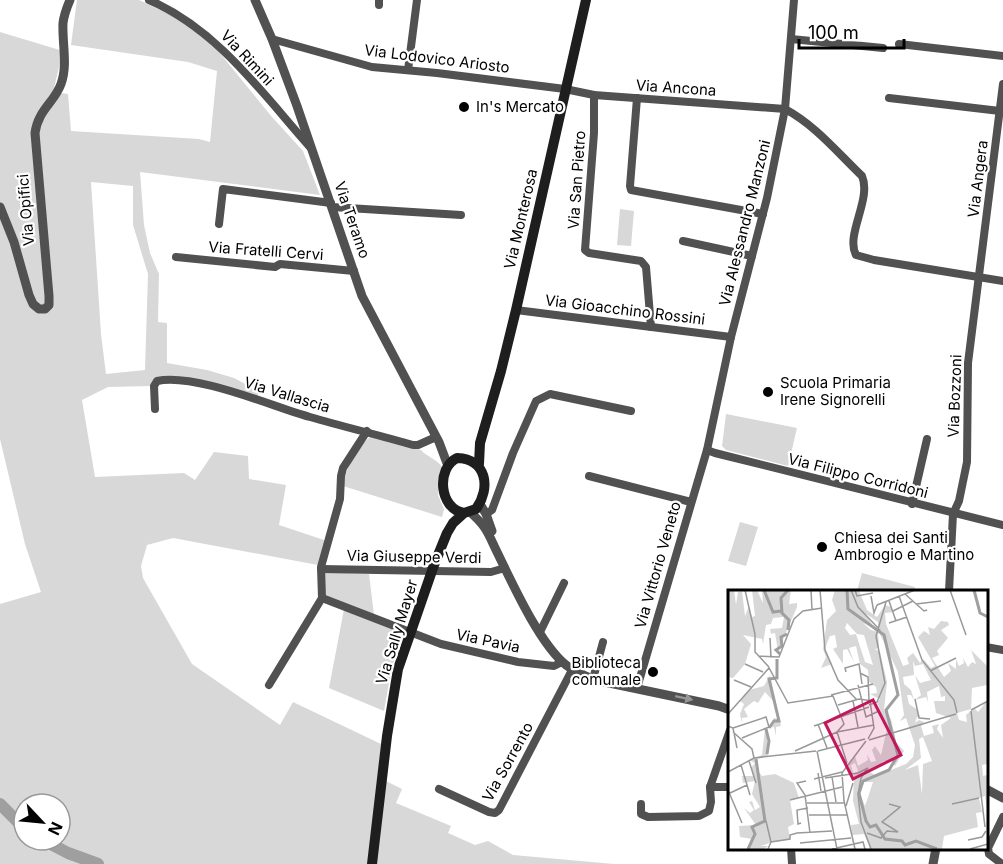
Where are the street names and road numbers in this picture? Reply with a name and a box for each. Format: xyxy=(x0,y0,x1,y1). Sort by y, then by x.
street label: Via Rimini xyxy=(217,26,278,89)
street label: Via Lodovico Ariosto xyxy=(363,40,511,77)
street label: Via Ancona xyxy=(635,75,717,100)
street label: Via San Pietro xyxy=(564,130,589,230)
street label: Via Alessandro Manzoni xyxy=(715,138,774,308)
street label: Via Angera xyxy=(963,139,992,219)
street label: Via Monterosa xyxy=(500,167,541,271)
street label: Via Opifici xyxy=(13,173,38,247)
street label: Via Teramo xyxy=(330,179,374,261)
street label: Via Fratelli Cervi xyxy=(208,237,324,264)
street label: Via Gioacchino Rossini xyxy=(544,290,706,329)
street label: Via Bozzoni xyxy=(944,354,965,438)
street label: Via Vallascia xyxy=(242,372,332,417)
street label: Via Filippo Corridoni xyxy=(786,449,930,502)
street label: Via Vittorio Veneto xyxy=(630,499,685,631)
street label: Via Giuseppe Verdi xyxy=(346,546,482,567)
street label: Via Sally Mayer xyxy=(372,577,422,687)
street label: Via Pavia xyxy=(454,624,522,657)
street label: Via Sorrento xyxy=(478,719,537,805)

